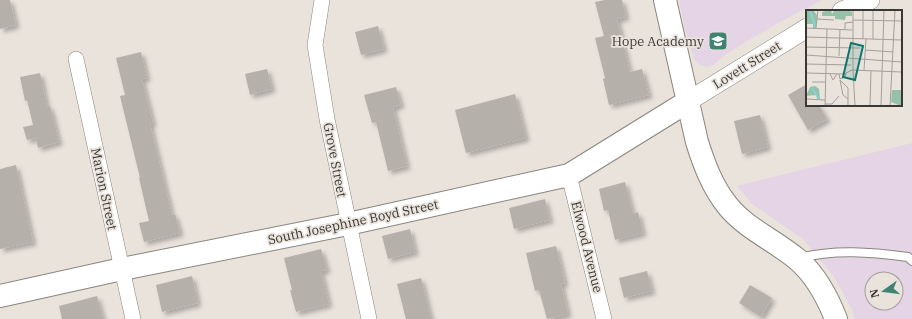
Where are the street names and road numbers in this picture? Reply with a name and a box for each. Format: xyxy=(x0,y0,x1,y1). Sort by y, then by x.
street label: Lovett Street xyxy=(710,37,785,93)
street label: Grove Street xyxy=(319,121,351,199)
street label: Marion Street xyxy=(87,146,121,232)
street label: South Josephine Boyd Street xyxy=(266,196,440,248)
street label: Elwood Avenue xyxy=(567,199,607,295)

